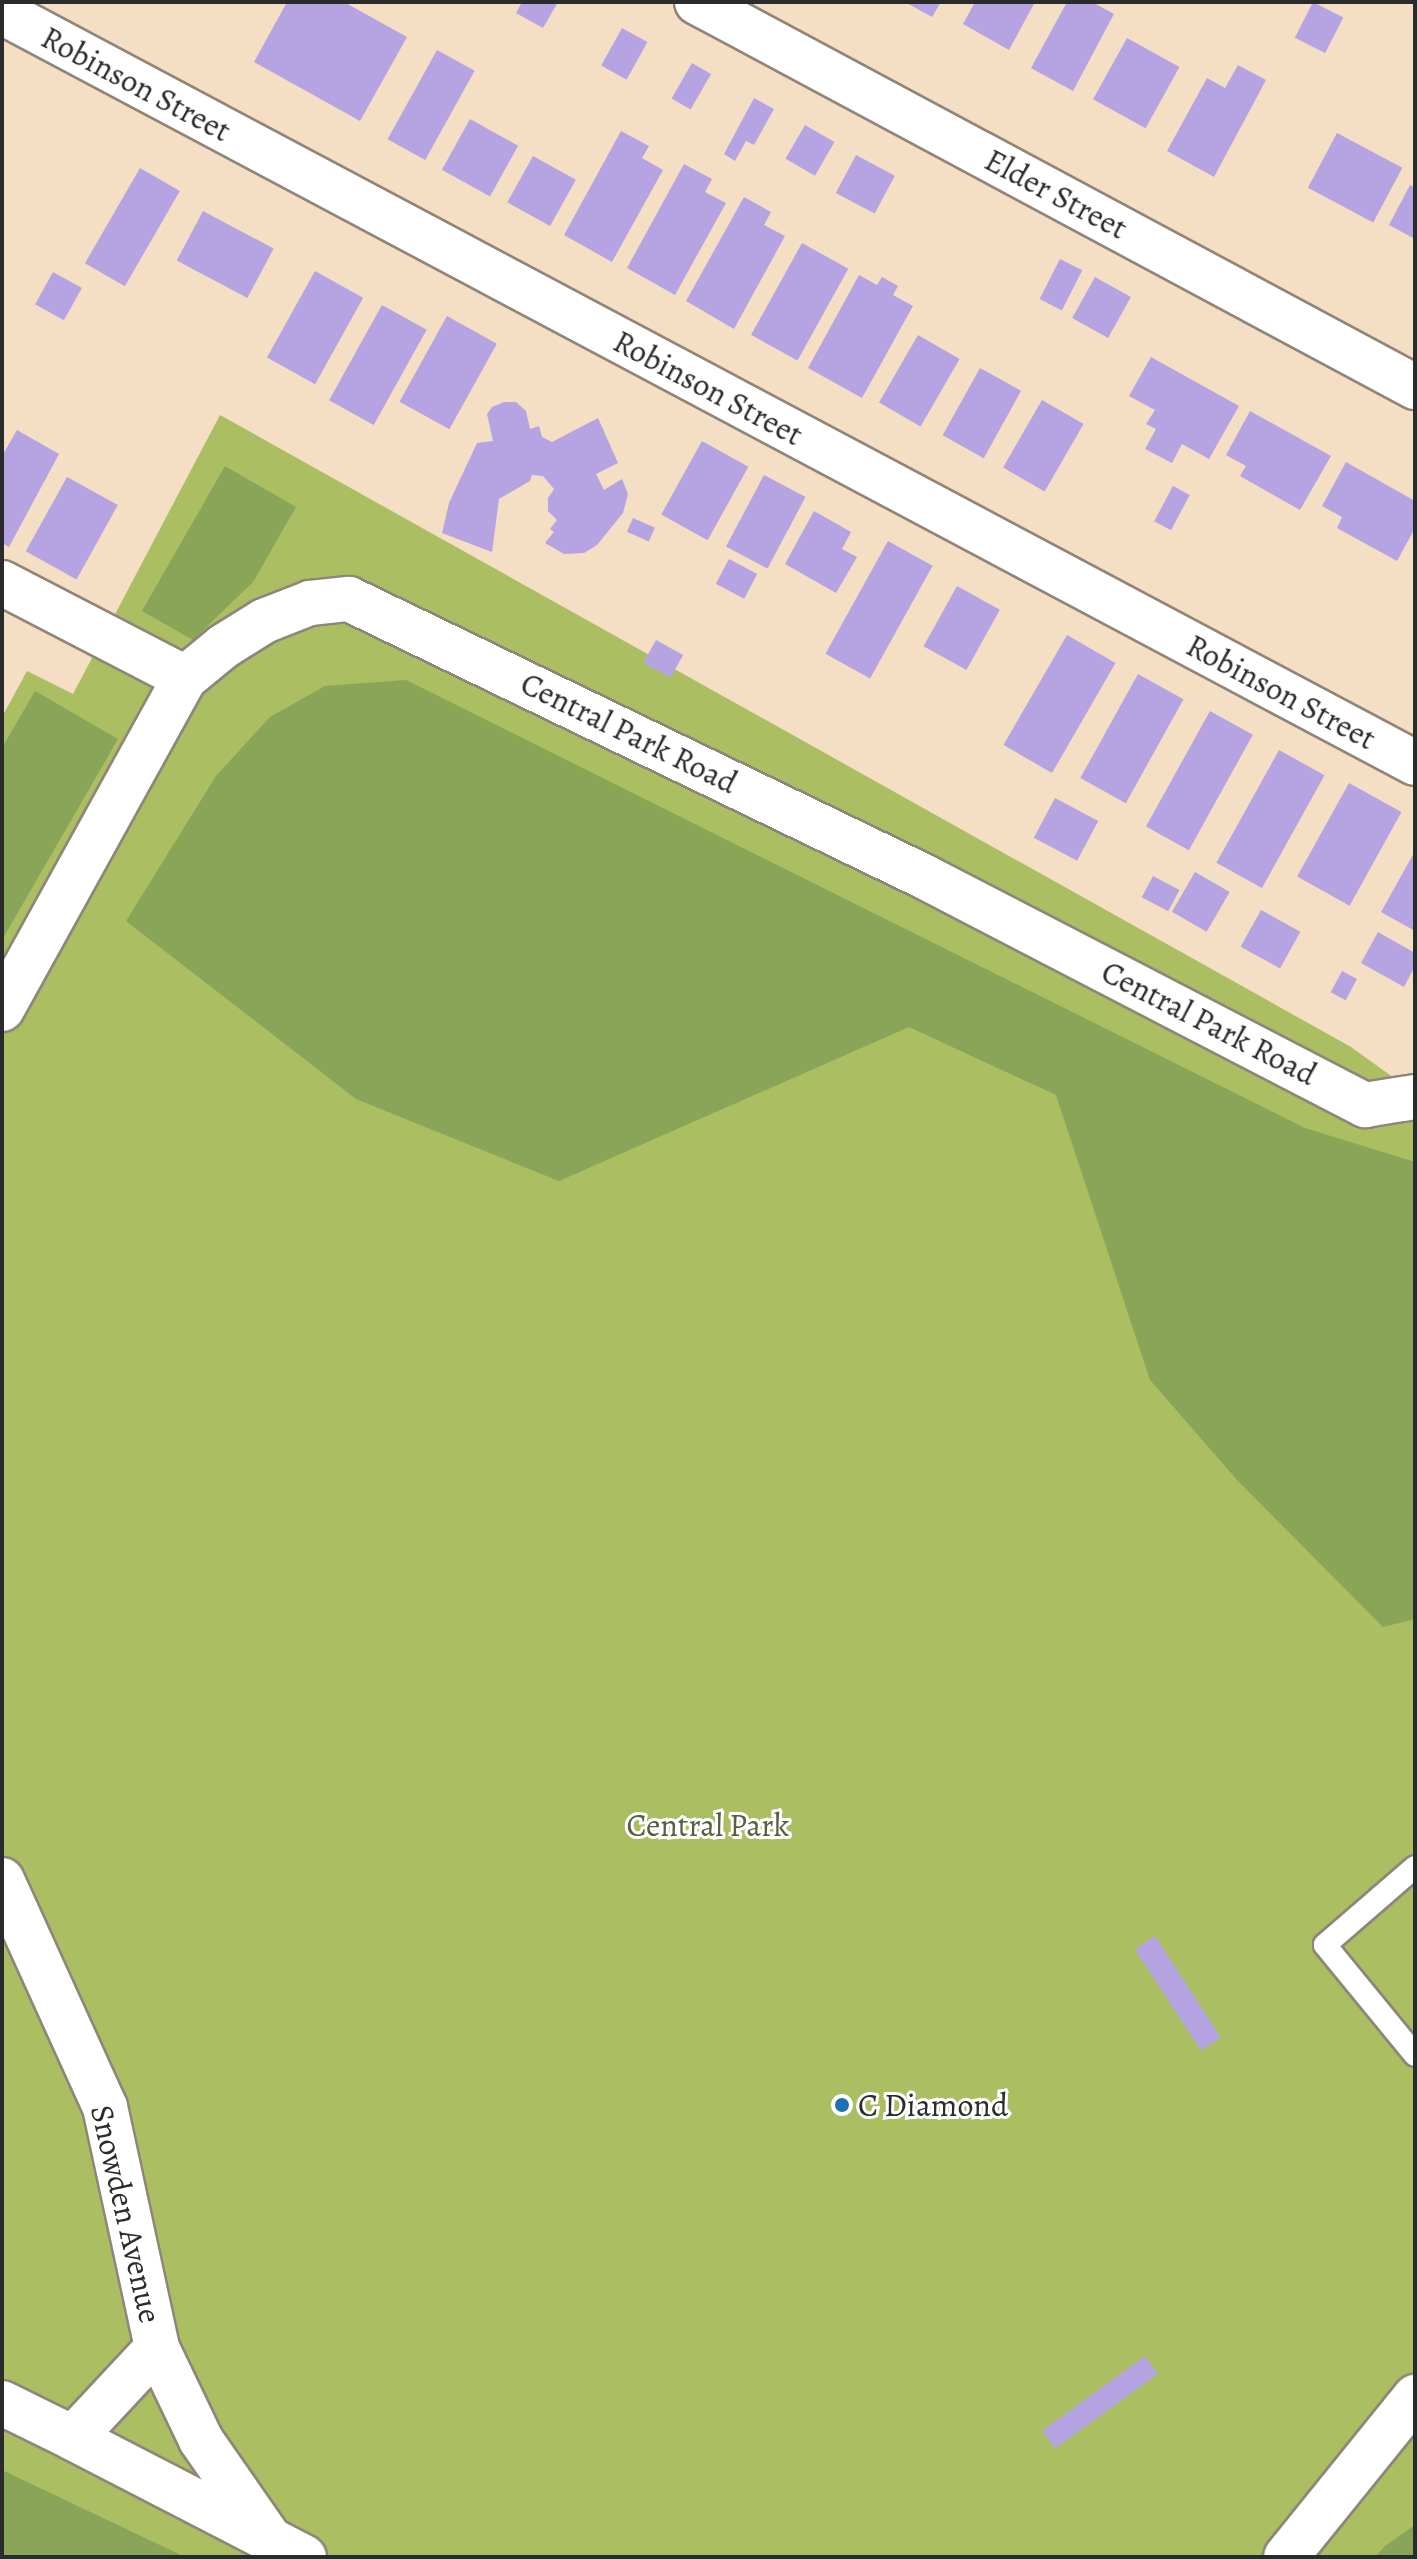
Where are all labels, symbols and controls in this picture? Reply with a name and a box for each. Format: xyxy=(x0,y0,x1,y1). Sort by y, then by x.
street label: Robinson Street xyxy=(35,18,237,150)
street label: Elder Street xyxy=(978,141,1134,247)
street label: Robinson Street xyxy=(607,322,809,454)
street label: Robinson Street xyxy=(1180,626,1382,758)
street label: Central Park Road xyxy=(515,664,743,802)
street label: Central Park Road xyxy=(1095,952,1323,1094)
park label: Central Park xyxy=(627,1806,789,1844)
place label: C Diamond xyxy=(858,2086,1008,2124)
marker: C Diamond xyxy=(833,2096,851,2114)
street label: Snowden Avenue xyxy=(82,2101,170,2327)

